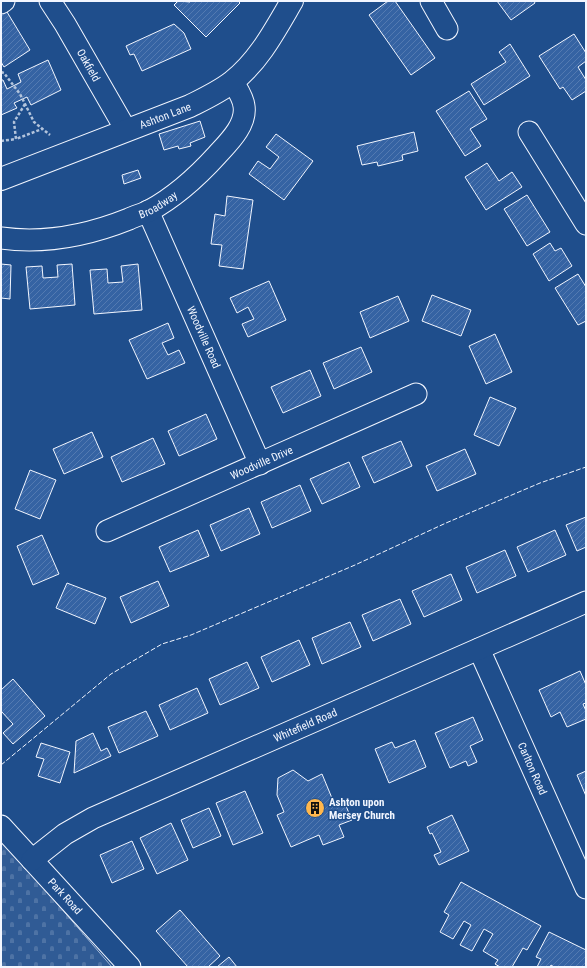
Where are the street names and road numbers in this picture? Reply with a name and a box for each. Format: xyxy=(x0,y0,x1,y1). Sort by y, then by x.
street label: Oakfield xyxy=(74,47,103,84)
street label: Ashton Lane xyxy=(138,100,193,132)
street label: Broadway xyxy=(137,189,180,221)
street label: Woodville Road xyxy=(184,304,223,371)
street label: Woodville Drive xyxy=(229,443,295,482)
street label: Whitefield Road xyxy=(272,706,339,745)
street label: Carlton Road xyxy=(515,741,549,797)
street label: Park Road xyxy=(45,876,85,917)

